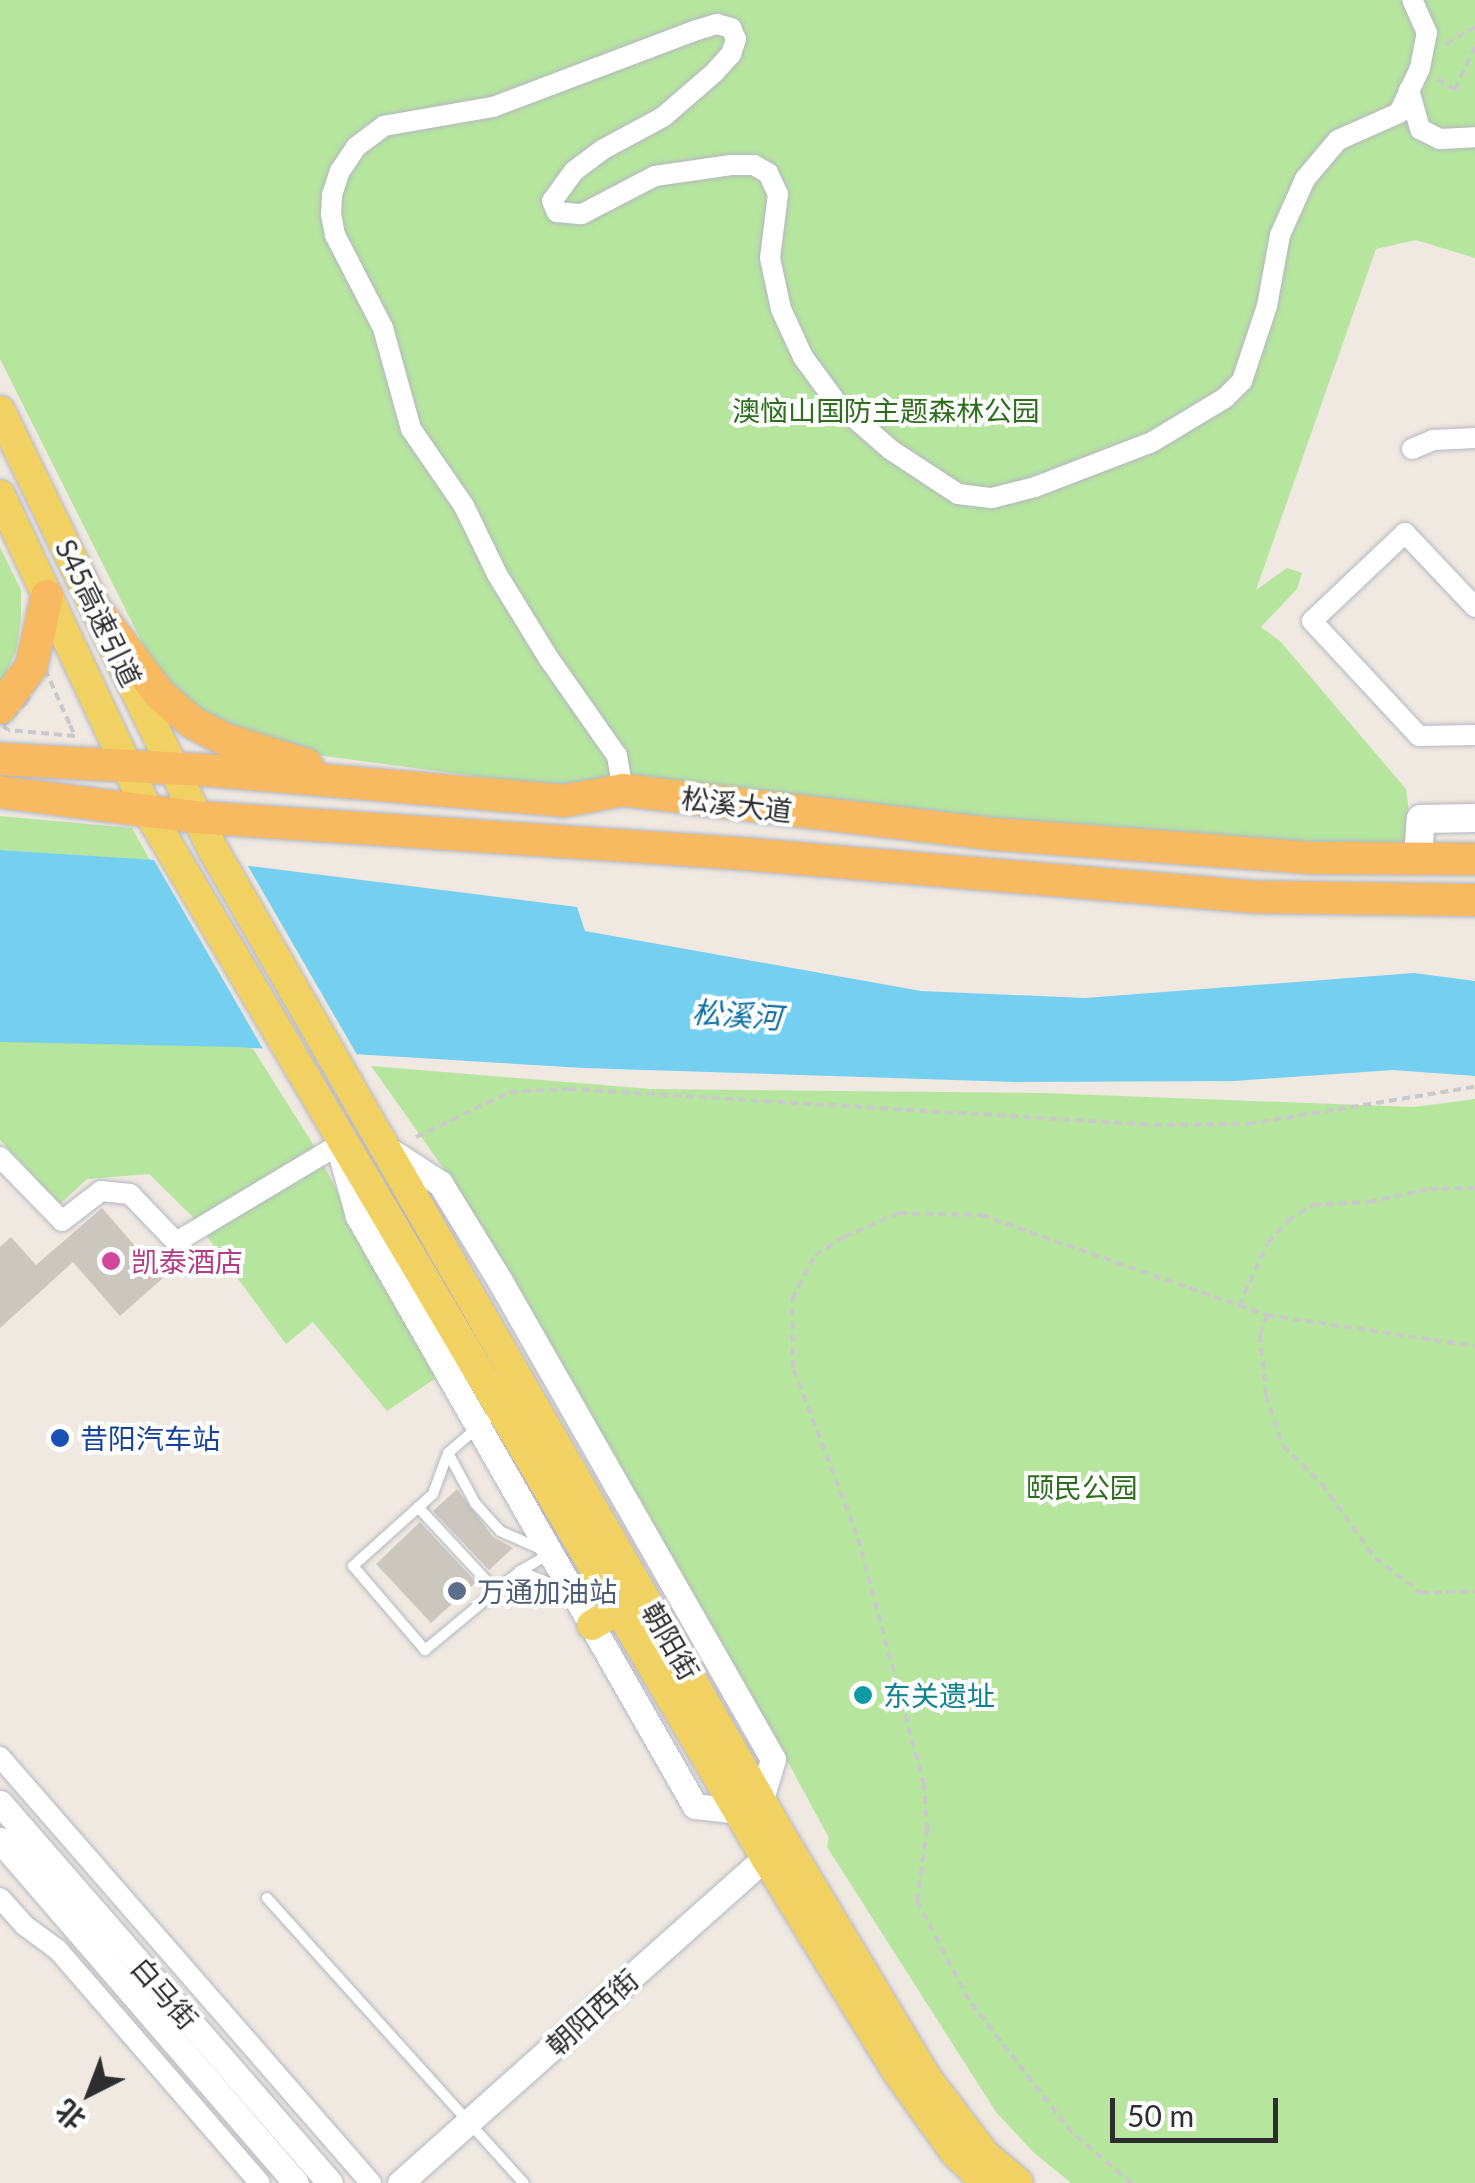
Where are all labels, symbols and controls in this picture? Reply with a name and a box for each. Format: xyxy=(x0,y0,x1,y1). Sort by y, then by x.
park label: 澳恼山国防主题森林公园 xyxy=(732,393,1040,427)
street label: S45高速引道 xyxy=(49,534,149,692)
street label: 松溪大道 xyxy=(679,781,795,827)
water label: 松溪河 xyxy=(691,993,783,1035)
place label: 凯泰酒店 xyxy=(131,1244,243,1278)
marker: 凯泰酒店 xyxy=(100,1250,122,1272)
place label: 昔阳汽车站 xyxy=(80,1421,220,1455)
marker: 昔阳汽车站 xyxy=(49,1427,71,1449)
park label: 颐民公园 xyxy=(1026,1470,1138,1504)
place label: 万通加油站 xyxy=(477,1574,617,1608)
marker: 万通加油站 xyxy=(446,1580,468,1602)
street label: 朝阳街 xyxy=(635,1596,707,1686)
place label: 东关遗址 xyxy=(883,1678,995,1712)
marker: 东关遗址 xyxy=(852,1684,874,1706)
street label: 白马街 xyxy=(125,1950,205,2036)
street label: 朝阳西街 xyxy=(539,1962,645,2062)
north arrow xyxy=(40,2043,140,2143)
scale bar xyxy=(1115,2078,1282,2140)
text: 北 xyxy=(48,2093,92,2137)
text: 50 m xyxy=(1127,2097,1194,2133)

